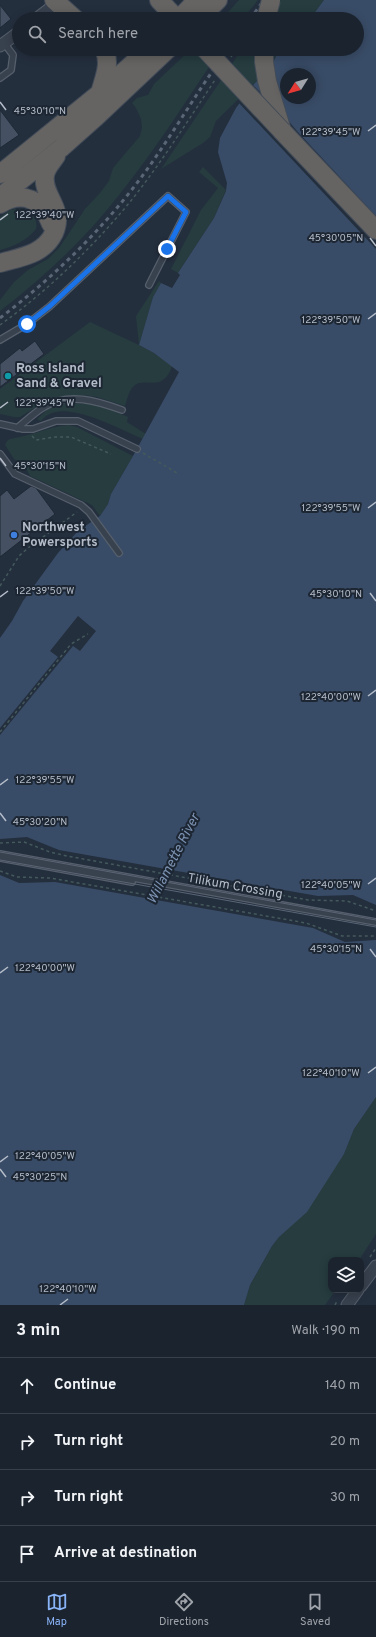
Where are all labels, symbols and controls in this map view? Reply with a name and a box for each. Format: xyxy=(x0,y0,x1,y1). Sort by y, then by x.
search box xyxy=(12,12,364,56)
icon: search xyxy=(26,23,48,45)
text: Search here xyxy=(58,25,138,44)
north arrow xyxy=(280,68,316,104)
text: 45°30'10"N xyxy=(14,105,66,118)
text: 122°39'45"W xyxy=(302,126,360,139)
text: 122°39'40"W xyxy=(15,209,75,222)
text: 45°30'05"N xyxy=(309,232,363,245)
route end xyxy=(158,240,176,258)
text: 122°39'50"W xyxy=(301,314,361,327)
route start xyxy=(18,315,36,333)
place label: Ross Island Sand & Gravel xyxy=(16,361,102,392)
marker: Ross Island Sand & Gravel xyxy=(3,371,13,381)
text: 122°39'45"W xyxy=(16,397,74,410)
text: 45°30'15"N xyxy=(14,460,66,473)
text: 122°39'55"W xyxy=(302,502,360,515)
place label: Northwest Powersports xyxy=(22,520,98,551)
marker: Northwest Powersports xyxy=(9,530,19,540)
text: 122°39'50"W xyxy=(15,585,75,598)
text: 45°30'10"N xyxy=(310,588,362,601)
text: 122°40'00"W xyxy=(301,691,361,704)
text: 122°39'55"W xyxy=(16,774,74,787)
water label: Willamette River xyxy=(144,809,205,907)
text: 45°30'20"N xyxy=(13,816,67,829)
street label: Tilikum Crossing xyxy=(186,871,284,903)
text: 122°40'05"W xyxy=(301,879,361,892)
text: 45°30'15"N xyxy=(310,943,362,956)
text: 122°40'00"W xyxy=(15,962,75,975)
text: 122°40'10"W xyxy=(302,1067,360,1080)
text: 122°40'05"W xyxy=(15,1150,75,1163)
text: 45°30'25"N xyxy=(13,1171,67,1184)
map controls xyxy=(328,1257,364,1293)
button: layers xyxy=(328,1257,364,1293)
text: 122°40'10"W xyxy=(39,1283,97,1296)
text: 3 min xyxy=(16,1320,60,1342)
text: Walk · 190 m xyxy=(291,1323,360,1339)
icon: ahead xyxy=(16,1375,38,1397)
text: Continue xyxy=(54,1376,116,1395)
text: 140 m xyxy=(325,1378,360,1394)
icon: right xyxy=(16,1431,38,1453)
text: Turn right xyxy=(54,1432,123,1451)
text: 20 m xyxy=(330,1434,360,1450)
icon: right xyxy=(16,1487,38,1509)
text: Turn right xyxy=(54,1488,123,1507)
text: 30 m xyxy=(330,1490,360,1506)
icon: arrive xyxy=(16,1543,38,1565)
text: Arrive at destination xyxy=(54,1544,197,1563)
tab: Map xyxy=(46,1591,68,1629)
tab: Directions xyxy=(159,1591,209,1629)
tab: Saved xyxy=(300,1591,330,1629)

